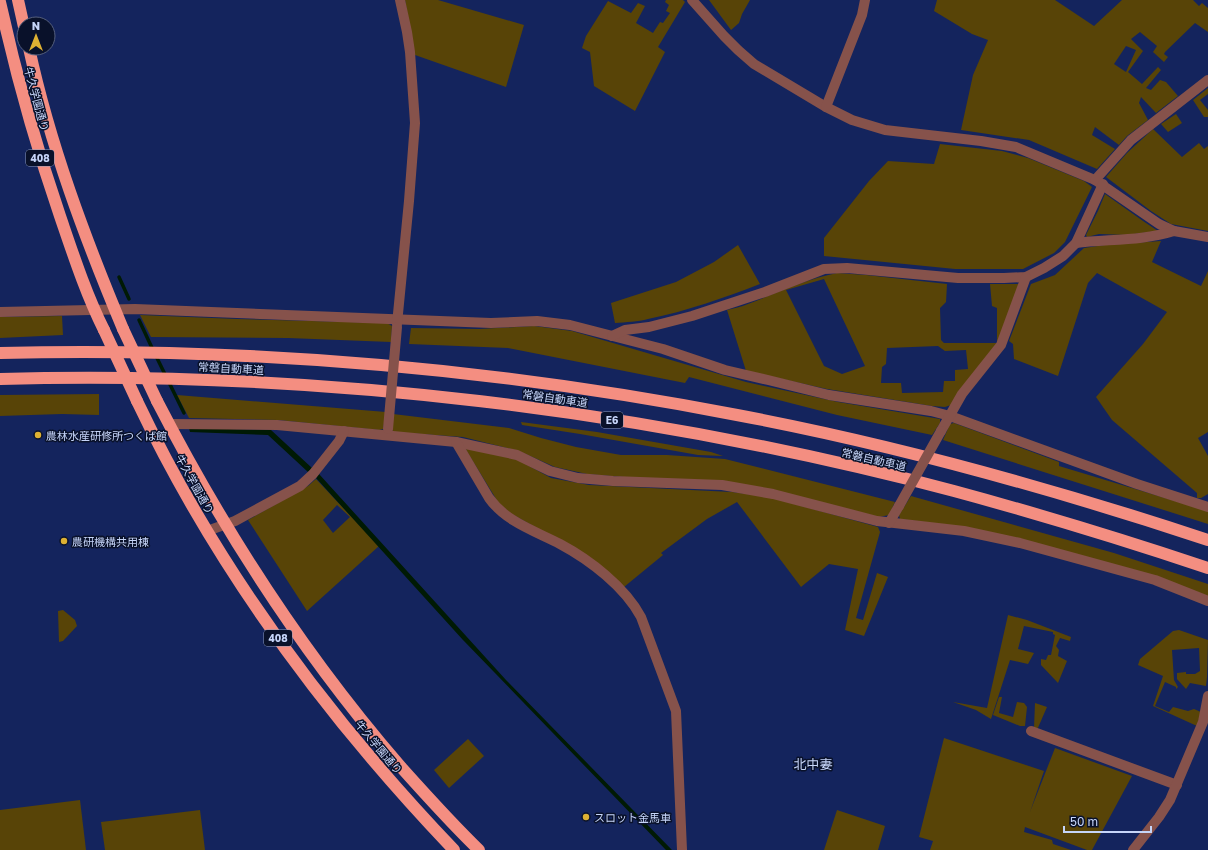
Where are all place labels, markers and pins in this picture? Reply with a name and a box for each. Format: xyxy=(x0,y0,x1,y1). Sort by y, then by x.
place label: 農林水産研修所つくば館 xyxy=(46,429,167,442)
marker: 農林水産研修所つくば館 xyxy=(33,430,43,440)
place label: 農研機構共用棟 xyxy=(72,535,149,548)
marker: 農研機構共用棟 xyxy=(59,536,69,546)
place label: スロット金馬車 xyxy=(594,811,671,824)
marker: スロット金馬車 xyxy=(581,812,591,822)

